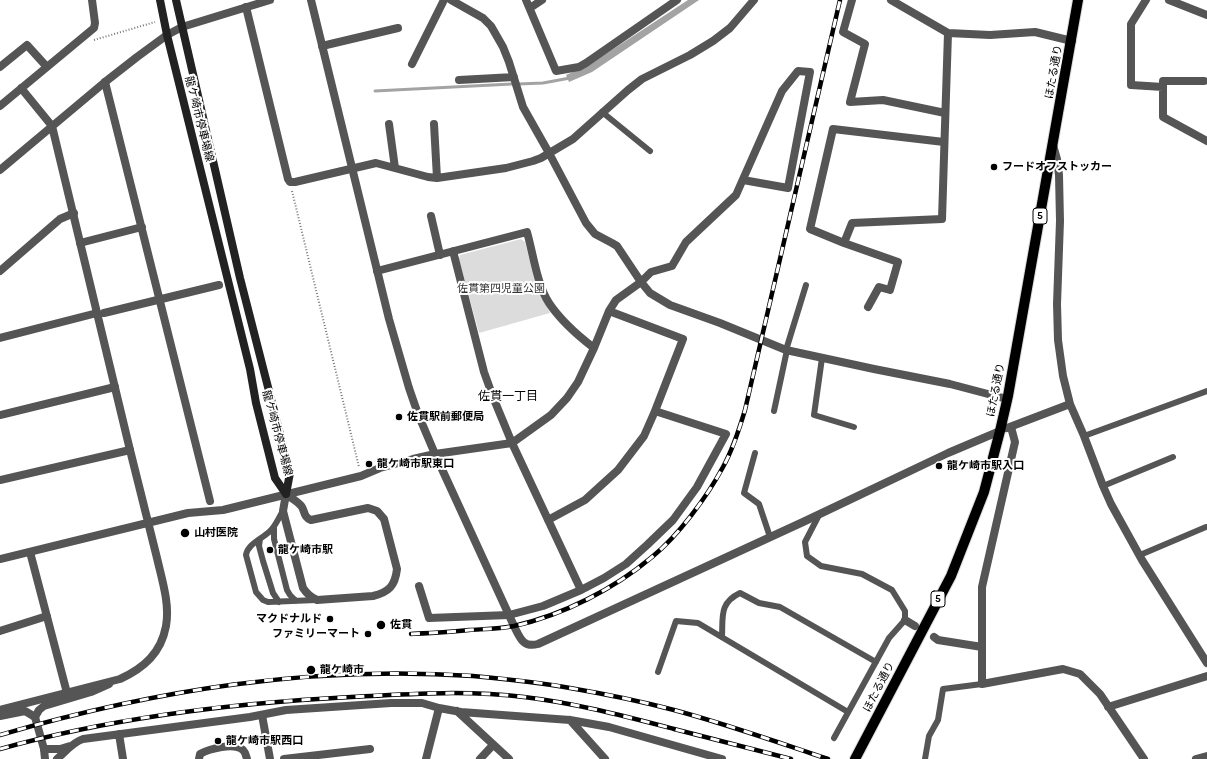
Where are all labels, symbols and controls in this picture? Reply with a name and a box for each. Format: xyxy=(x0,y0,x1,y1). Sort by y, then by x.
street label: ほたる通り xyxy=(1043,44,1065,100)
street label: 龍ケ崎市停車場線 xyxy=(182,75,216,163)
place label: フードオフストッカー xyxy=(1002,160,1112,174)
marker: フードオフストッカー xyxy=(989,162,999,172)
road number: 5 xyxy=(1033,208,1047,224)
park label: 佐貫第四児童公園 xyxy=(457,282,545,296)
street label: ほたる通り xyxy=(984,362,1008,418)
street label: 龍ケ崎市停車場線 xyxy=(259,389,295,477)
district label: 佐貫一丁目 xyxy=(478,390,538,404)
place label: 佐貫駅前郵便局 xyxy=(407,410,484,424)
marker: 佐貫駅前郵便局 xyxy=(394,412,404,422)
place label: 龍ケ崎市駅東口 xyxy=(377,457,454,471)
marker: 龍ケ崎市駅東口 xyxy=(364,459,374,469)
place label: 龍ケ崎市駅入口 xyxy=(947,459,1024,473)
marker: 龍ケ崎市駅入口 xyxy=(934,461,944,471)
place label: 山村医院 xyxy=(194,526,238,540)
marker: 山村医院 xyxy=(179,527,191,539)
place label: 龍ケ崎市駅 xyxy=(278,543,333,557)
marker: 龍ケ崎市駅 xyxy=(265,545,275,555)
road number: 5 xyxy=(931,591,945,607)
place label: マクドナルド xyxy=(256,612,322,626)
marker: マクドナルド xyxy=(325,614,335,624)
place label: 佐貫 xyxy=(390,618,412,632)
marker: 佐貫 xyxy=(375,619,387,631)
place label: ファミリーマート xyxy=(272,627,360,641)
marker: ファミリーマート xyxy=(363,629,373,639)
street label: ほたる通り xyxy=(861,660,897,714)
place label: 龍ケ崎市 xyxy=(320,663,364,677)
marker: 龍ケ崎市 xyxy=(305,664,317,676)
place label: 龍ケ崎市駅西口 xyxy=(226,734,303,748)
marker: 龍ケ崎市駅西口 xyxy=(213,736,223,746)

